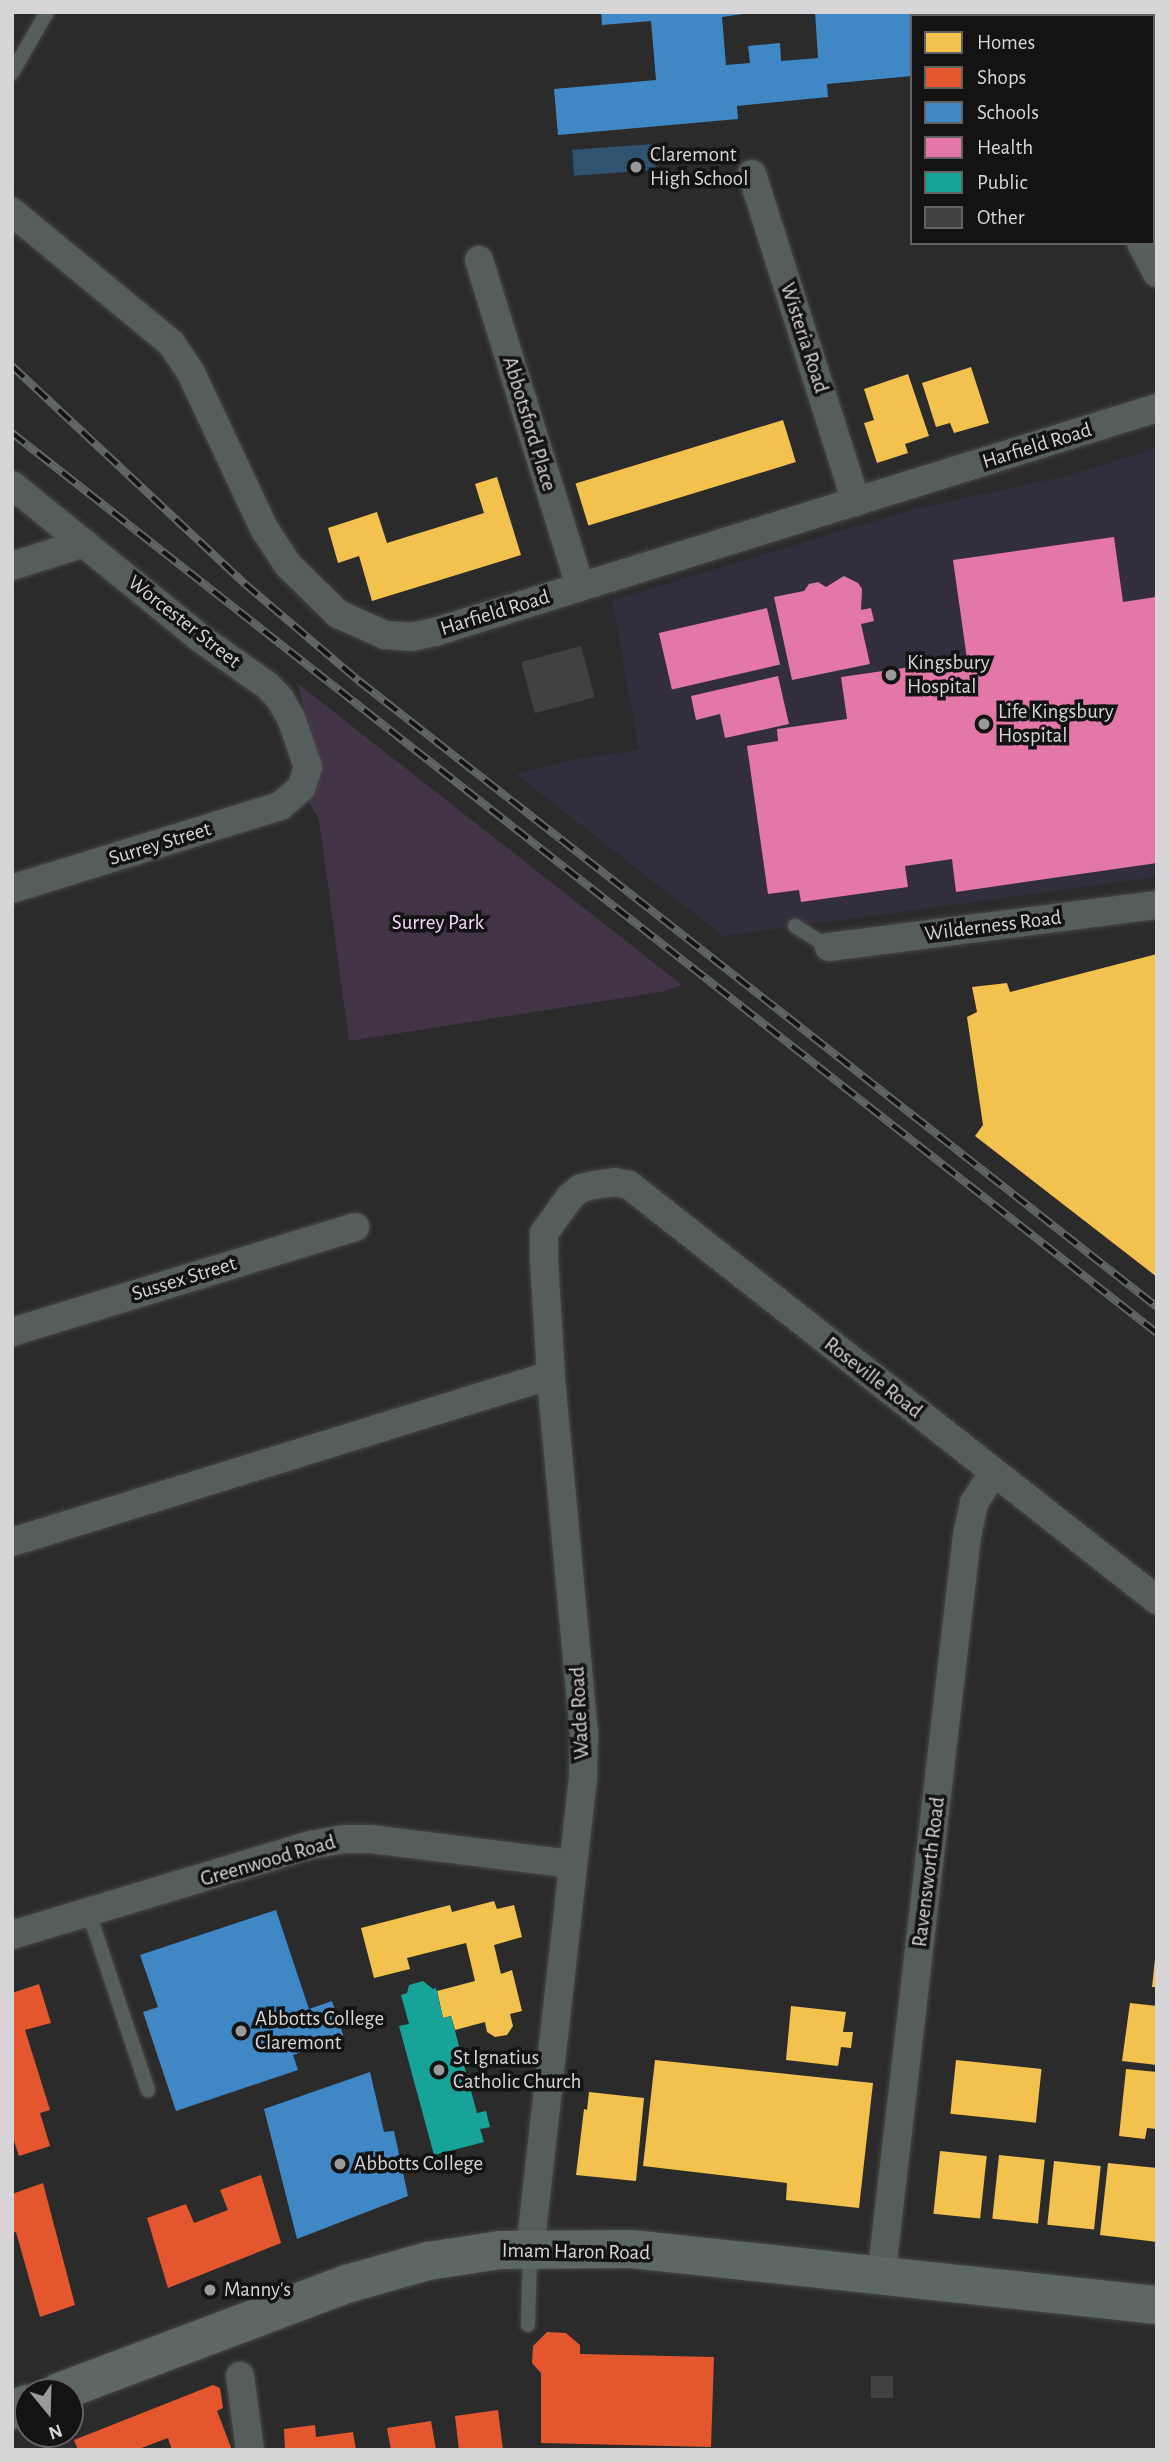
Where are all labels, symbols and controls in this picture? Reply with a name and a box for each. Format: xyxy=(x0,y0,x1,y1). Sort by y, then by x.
legend xyxy=(910,14,1155,245)
text: Homes xyxy=(977,32,1035,53)
text: Shops xyxy=(977,67,1026,88)
text: Schools xyxy=(977,102,1039,123)
text: Health xyxy=(977,137,1033,158)
place label: Claremont High School xyxy=(650,142,748,192)
marker: Claremont High School xyxy=(628,159,644,175)
text: Public xyxy=(977,172,1027,193)
text: Other xyxy=(977,207,1024,228)
street label: Wisteria Road xyxy=(774,280,834,396)
street label: Abbotsford Place xyxy=(497,354,561,494)
street label: Harfield Road xyxy=(979,417,1095,475)
street label: Worcester Street xyxy=(123,570,245,674)
street label: Harfield Road xyxy=(437,584,553,642)
place label: Kingsbury Hospital xyxy=(907,650,990,700)
marker: Kingsbury Hospital xyxy=(881,665,901,685)
place label: Life Kingsbury Hospital xyxy=(998,699,1114,749)
marker: Life Kingsbury Hospital xyxy=(976,716,992,732)
street label: Surrey Street xyxy=(106,817,214,871)
street label: Wilderness Road xyxy=(923,905,1063,947)
park label: Surrey Park xyxy=(392,910,484,936)
street label: Sussex Street xyxy=(129,1251,239,1307)
street label: Roseville Road xyxy=(819,1332,927,1424)
street label: Wade Road xyxy=(565,1666,595,1760)
street label: Ravensworth Road xyxy=(907,1795,951,1949)
street label: Greenwood Road xyxy=(198,1830,338,1892)
place label: Abbotts College Claremont xyxy=(255,2006,384,2056)
marker: Abbotts College Claremont xyxy=(233,2023,249,2039)
place label: St Ignatius Catholic Church xyxy=(453,2045,581,2095)
marker: St Ignatius Catholic Church xyxy=(431,2062,447,2078)
place label: Abbotts College xyxy=(354,2151,483,2177)
marker: Abbotts College xyxy=(332,2156,348,2172)
street label: Imam Haron Road xyxy=(502,2238,650,2266)
place label: Manny's xyxy=(224,2277,291,2303)
marker: Manny's xyxy=(202,2282,218,2298)
north arrow xyxy=(14,2378,84,2448)
text: N xyxy=(46,2420,65,2443)

